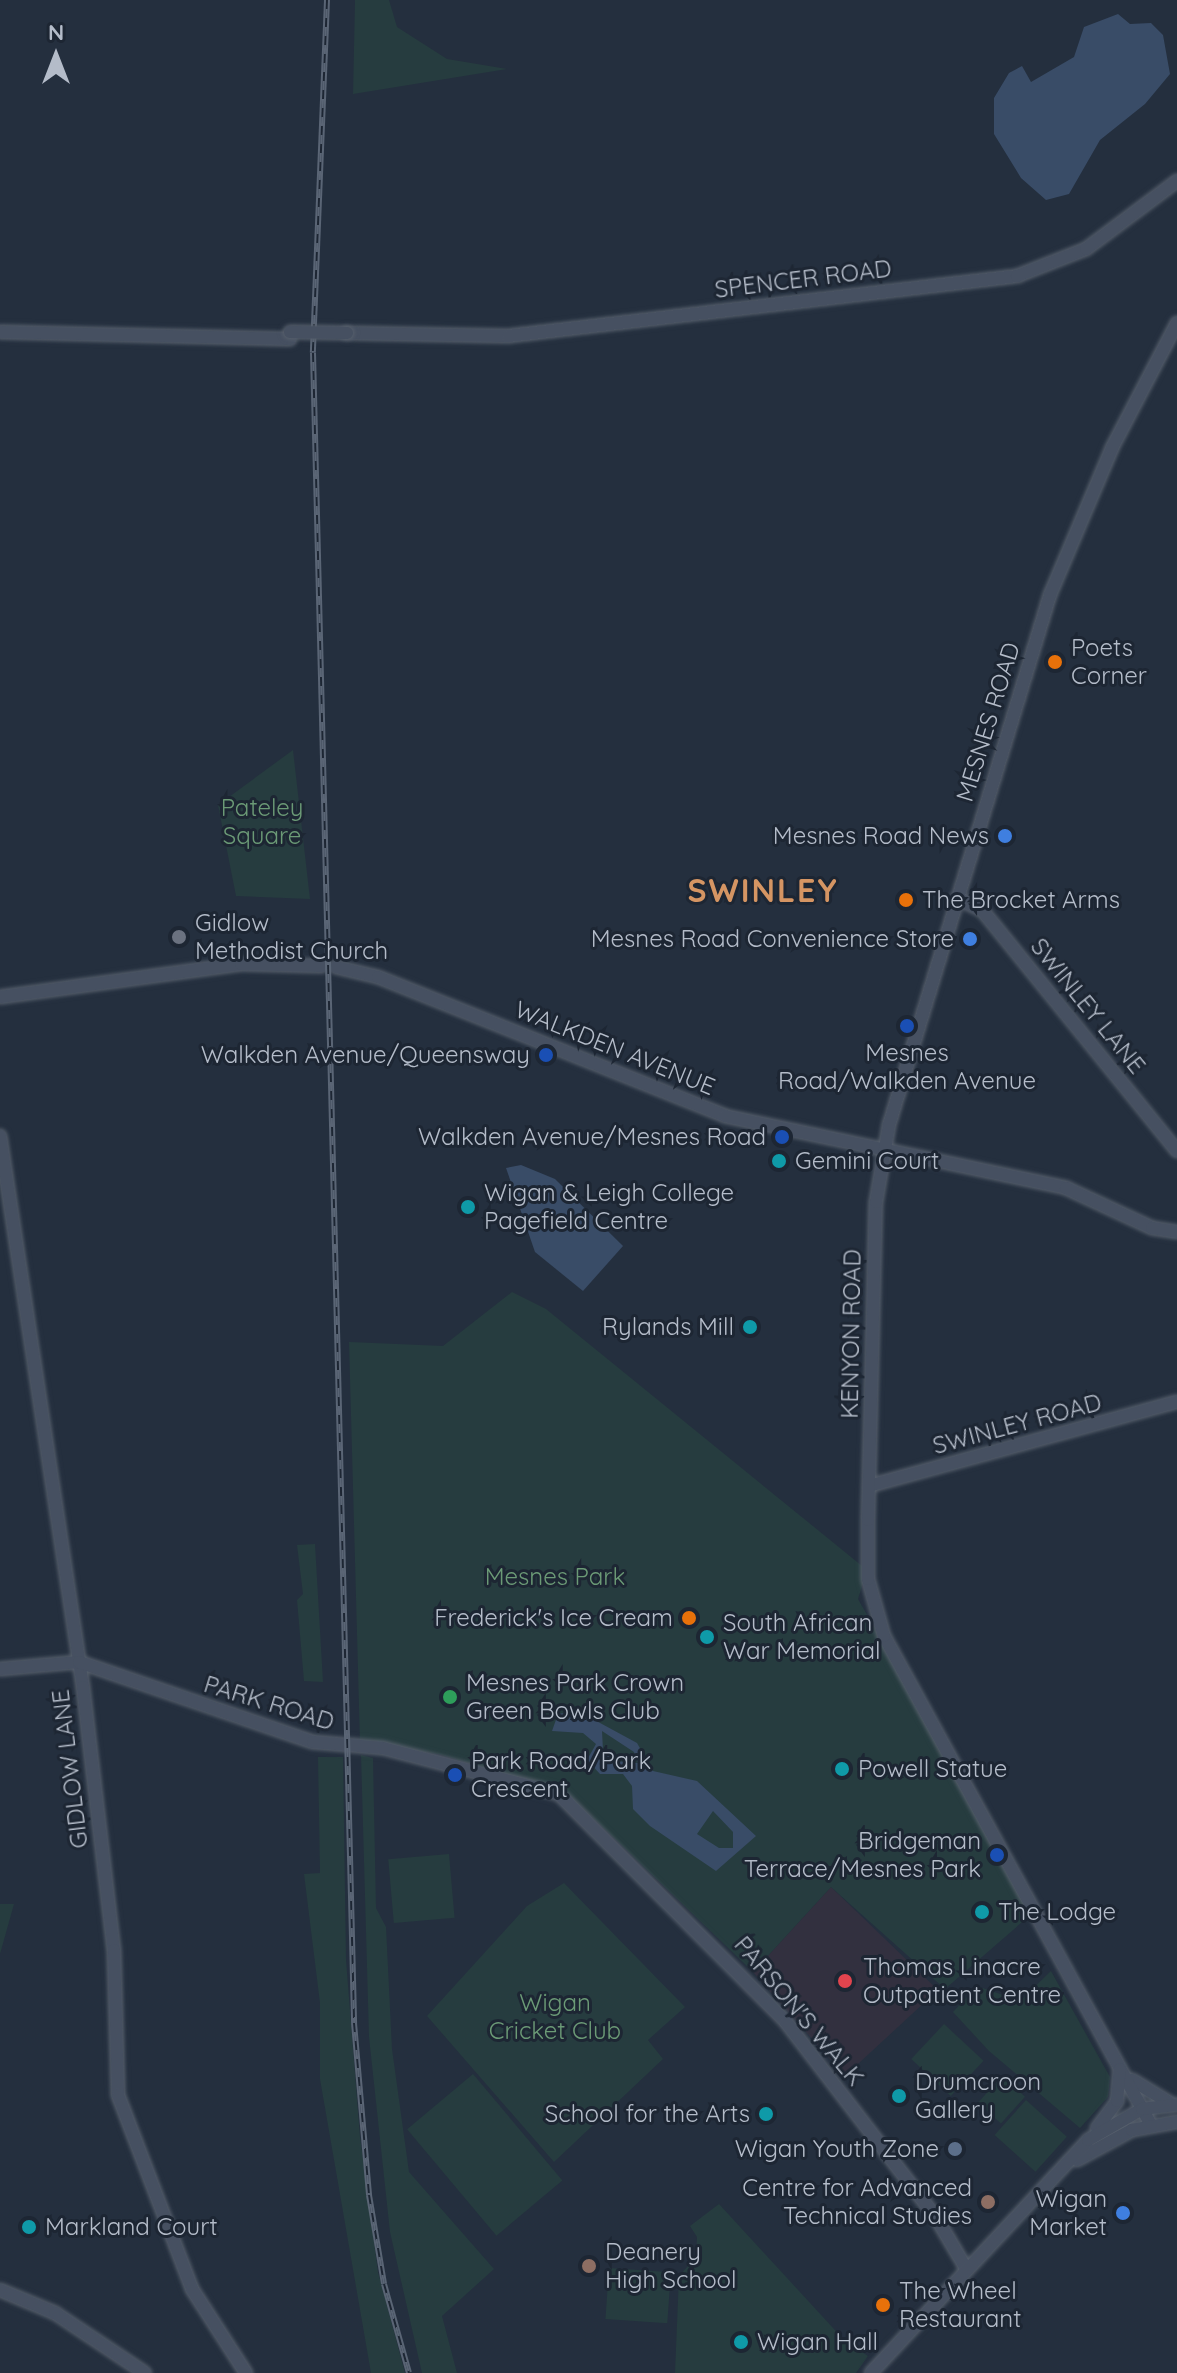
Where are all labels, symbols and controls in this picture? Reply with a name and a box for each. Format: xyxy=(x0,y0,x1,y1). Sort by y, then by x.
north arrow xyxy=(16,16,96,96)
text: N xyxy=(48,18,64,46)
street label: SPENCER ROAD xyxy=(713,254,893,304)
place label: Poets Corner xyxy=(1071,634,1147,690)
street label: MESNES ROAD xyxy=(950,639,1026,805)
marker: Poets Corner xyxy=(1046,653,1064,671)
park label: Pateley Square xyxy=(221,794,303,850)
place label: Mesnes Road News xyxy=(773,822,989,850)
marker: Mesnes Road News xyxy=(996,827,1014,845)
district label: SWINLEY xyxy=(688,871,838,909)
place label: The Brocket Arms xyxy=(922,886,1120,914)
marker: The Brocket Arms xyxy=(897,891,915,909)
place label: Gidlow Methodist Church xyxy=(195,909,388,965)
place label: Mesnes Road Convenience Store xyxy=(591,925,954,953)
marker: Gidlow Methodist Church xyxy=(170,928,188,946)
marker: Mesnes Road Convenience Store xyxy=(961,930,979,948)
street label: SWINLEY LANE xyxy=(1025,932,1151,1080)
street label: WALKDEN AVENUE xyxy=(511,995,719,1101)
marker: Mesnes Road/Walkden Avenue xyxy=(898,1017,916,1035)
place label: Mesnes Road/Walkden Avenue xyxy=(778,1039,1036,1095)
place label: Walkden Avenue/Queensway xyxy=(201,1041,530,1069)
marker: Walkden Avenue/Queensway xyxy=(537,1046,555,1064)
place label: Walkden Avenue/Mesnes Road xyxy=(418,1123,766,1151)
marker: Walkden Avenue/Mesnes Road xyxy=(773,1128,791,1146)
place label: Gemini Court xyxy=(795,1147,939,1175)
marker: Gemini Court xyxy=(770,1152,788,1170)
place label: Wigan & Leigh College Pagefield Centre xyxy=(484,1179,734,1235)
marker: Wigan & Leigh College Pagefield Centre xyxy=(459,1198,477,1216)
street label: KENYON ROAD xyxy=(835,1249,867,1419)
place label: Rylands Mill xyxy=(602,1313,734,1341)
marker: Rylands Mill xyxy=(741,1318,759,1336)
street label: SWINLEY ROAD xyxy=(930,1388,1104,1460)
park label: Mesnes Park xyxy=(485,1563,625,1591)
place label: Frederick's Ice Cream xyxy=(434,1604,673,1632)
marker: Frederick's Ice Cream xyxy=(680,1609,698,1627)
place label: South African War Memorial xyxy=(723,1609,881,1665)
marker: South African War Memorial xyxy=(698,1628,716,1646)
place label: Mesnes Park Crown Green Bowls Club xyxy=(466,1669,684,1725)
street label: PARK ROAD xyxy=(200,1670,338,1736)
street label: GIDLOW LANE xyxy=(46,1688,94,1850)
marker: Mesnes Park Crown Green Bowls Club xyxy=(441,1688,459,1706)
place label: Park Road/Park Crescent xyxy=(471,1747,651,1803)
place label: Powell Statue xyxy=(858,1755,1007,1783)
marker: Powell Statue xyxy=(833,1760,851,1778)
marker: Park Road/Park Crescent xyxy=(446,1766,464,1784)
place label: Bridgeman Terrace/Mesnes Park xyxy=(744,1827,981,1883)
marker: Bridgeman Terrace/Mesnes Park xyxy=(988,1846,1006,1864)
place label: The Lodge xyxy=(998,1898,1116,1926)
marker: The Lodge xyxy=(973,1903,991,1921)
street label: PARSON'S WALK xyxy=(728,1930,870,2092)
place label: Thomas Linacre Outpatient Centre xyxy=(863,1953,1061,2009)
marker: Thomas Linacre Outpatient Centre xyxy=(834,1970,856,1992)
park label: Wigan Cricket Club xyxy=(489,1989,621,2045)
place label: Drumcroon Gallery xyxy=(915,2068,1041,2124)
marker: Drumcroon Gallery xyxy=(890,2087,908,2105)
place label: School for the Arts xyxy=(545,2100,750,2128)
marker: School for the Arts xyxy=(757,2105,775,2123)
place label: Wigan Youth Zone xyxy=(735,2135,939,2163)
marker: Wigan Youth Zone xyxy=(946,2140,964,2158)
place label: Centre for Advanced Technical Studies xyxy=(742,2174,972,2230)
place label: Wigan Market xyxy=(1029,2185,1107,2241)
marker: Centre for Advanced Technical Studies xyxy=(979,2193,997,2211)
marker: Wigan Market xyxy=(1114,2204,1132,2222)
place label: Markland Court xyxy=(45,2213,218,2241)
marker: Markland Court xyxy=(20,2218,38,2236)
place label: Deanery High School xyxy=(605,2238,737,2294)
marker: Deanery High School xyxy=(580,2257,598,2275)
place label: The Wheel Restaurant xyxy=(899,2277,1021,2333)
marker: The Wheel Restaurant xyxy=(874,2296,892,2314)
place label: Wigan Hall xyxy=(757,2328,878,2356)
marker: Wigan Hall xyxy=(732,2333,750,2351)

